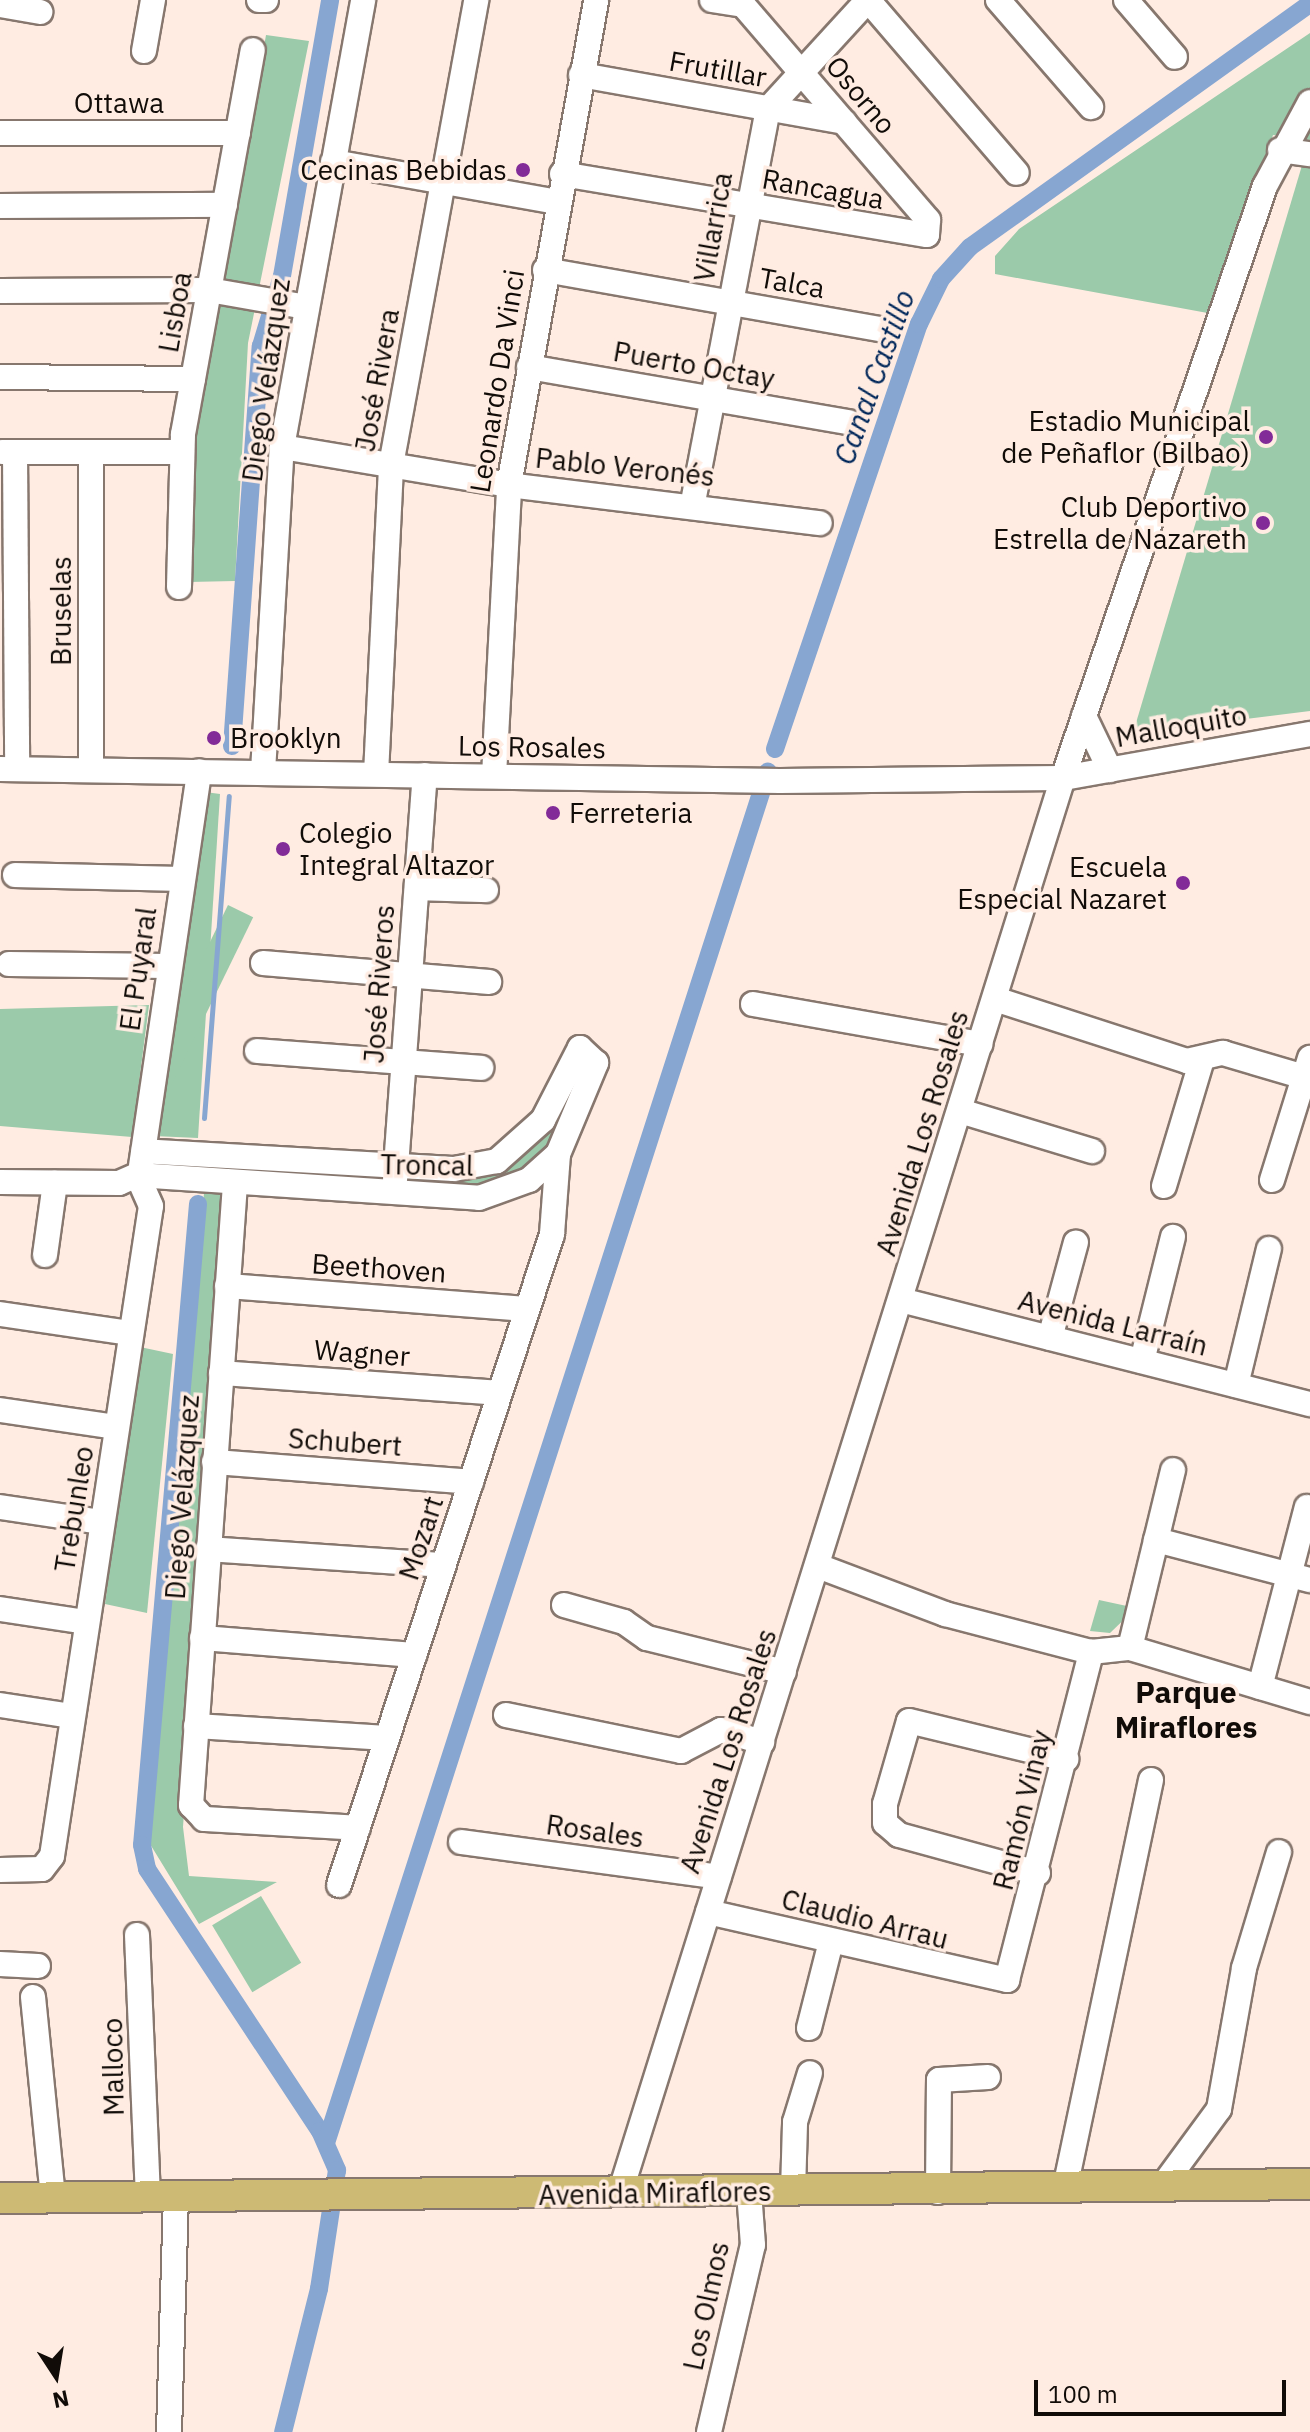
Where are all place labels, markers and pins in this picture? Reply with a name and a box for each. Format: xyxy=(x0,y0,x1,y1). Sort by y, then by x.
place label: Cecinas Bebidas xyxy=(300,153,507,187)
marker: Cecinas Bebidas xyxy=(514,161,532,179)
place label: Estadio Municipal de Peñaflor (Bilbao) xyxy=(1001,404,1250,470)
marker: Estadio Municipal de Peñaflor (Bilbao) xyxy=(1257,428,1275,446)
place label: Club Deportivo Estrella de Nazareth xyxy=(993,490,1247,556)
marker: Club Deportivo Estrella de Nazareth xyxy=(1254,514,1272,532)
place label: Brooklyn xyxy=(230,721,342,755)
marker: Brooklyn xyxy=(205,729,223,747)
place label: Ferreteria xyxy=(569,796,692,830)
marker: Ferreteria xyxy=(544,804,562,822)
place label: Colegio Integral Altazor xyxy=(299,816,494,882)
marker: Colegio Integral Altazor xyxy=(274,840,292,858)
place label: Escuela Especial Nazaret xyxy=(957,850,1167,916)
marker: Escuela Especial Nazaret xyxy=(1174,874,1192,892)

